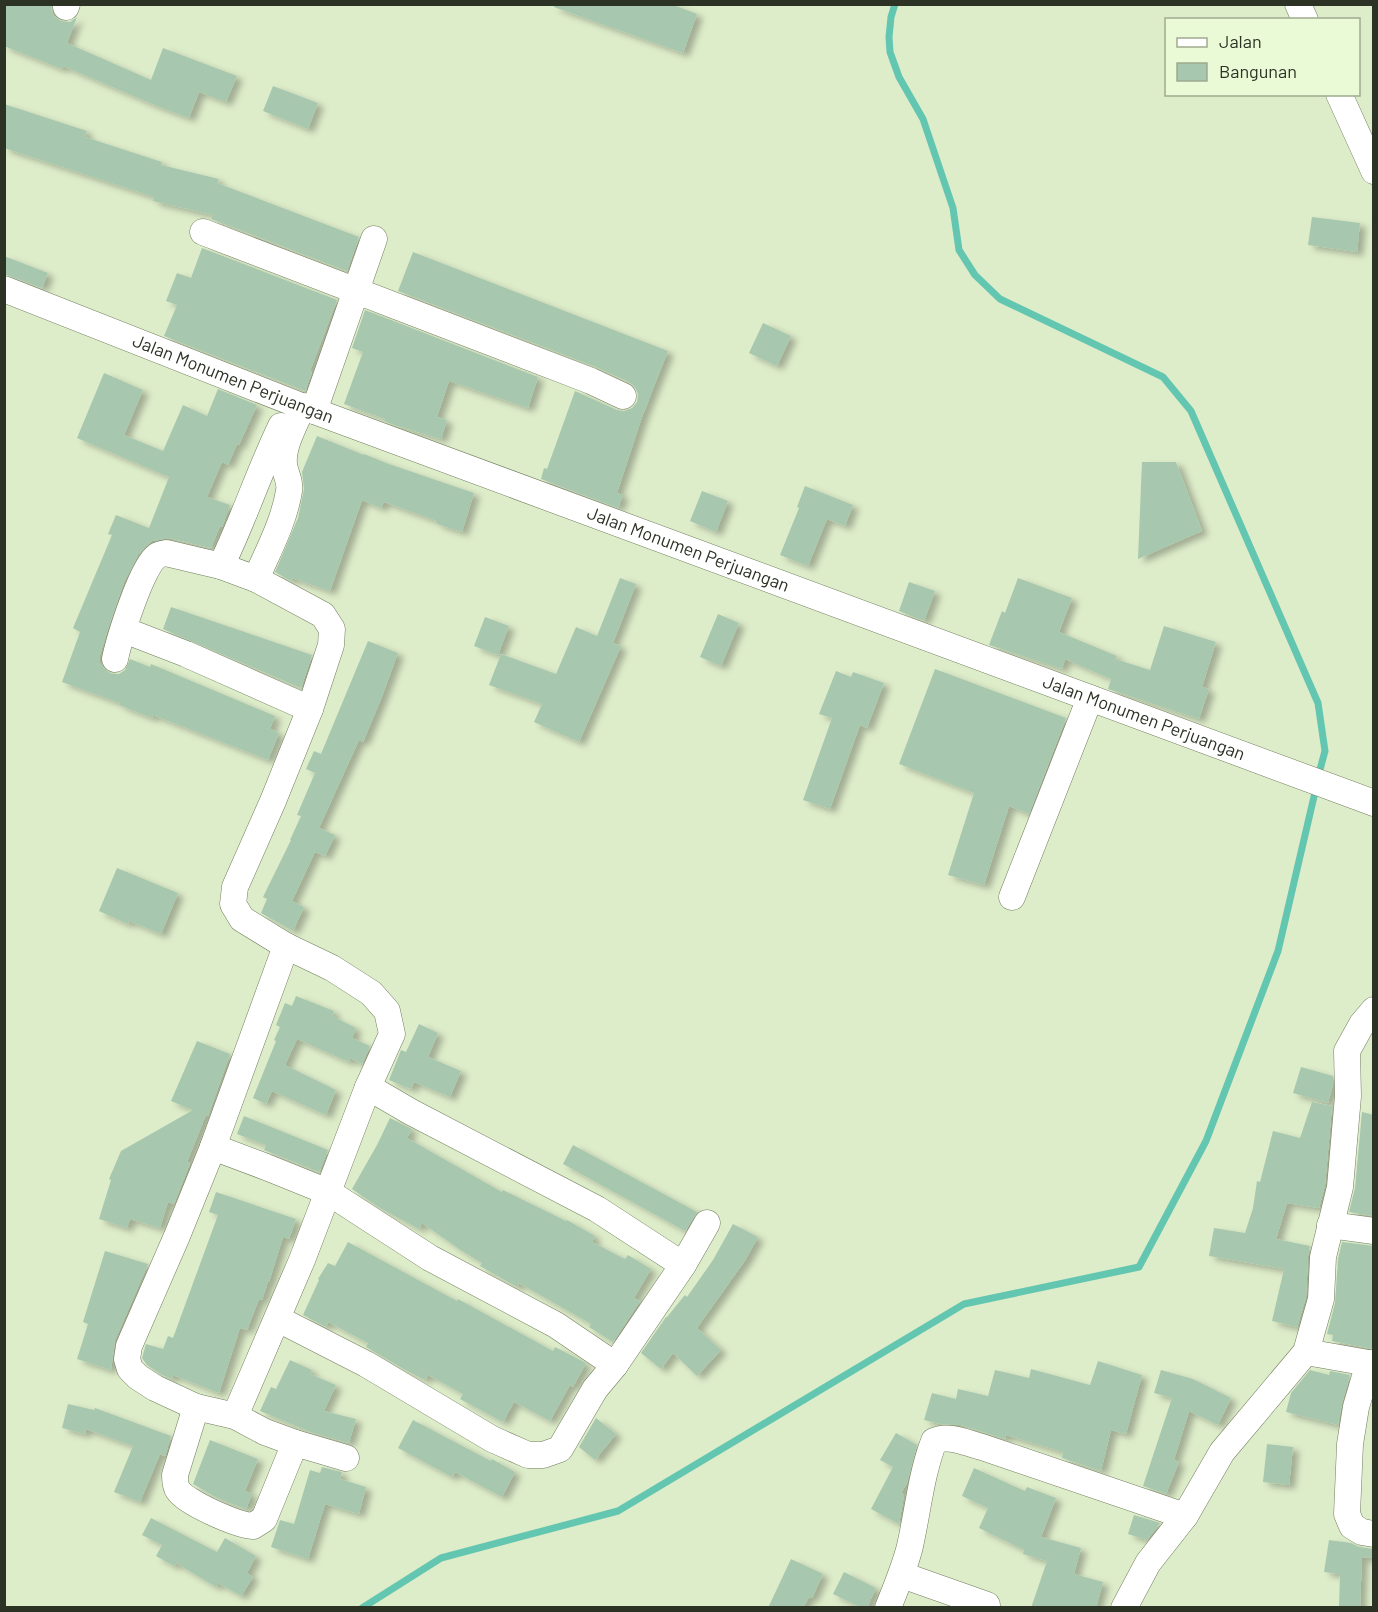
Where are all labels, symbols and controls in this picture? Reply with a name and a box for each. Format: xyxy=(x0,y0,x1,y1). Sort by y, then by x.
legend xyxy=(1165,18,1360,96)
text: Jalan xyxy=(1219,30,1262,52)
text: Bangunan xyxy=(1219,60,1297,82)
street label: Jalan Monumen Perjuangan xyxy=(130,329,337,427)
street label: Jalan Monumen Perjuangan xyxy=(584,501,793,596)
street label: Jalan Monumen Perjuangan xyxy=(1040,670,1248,764)

